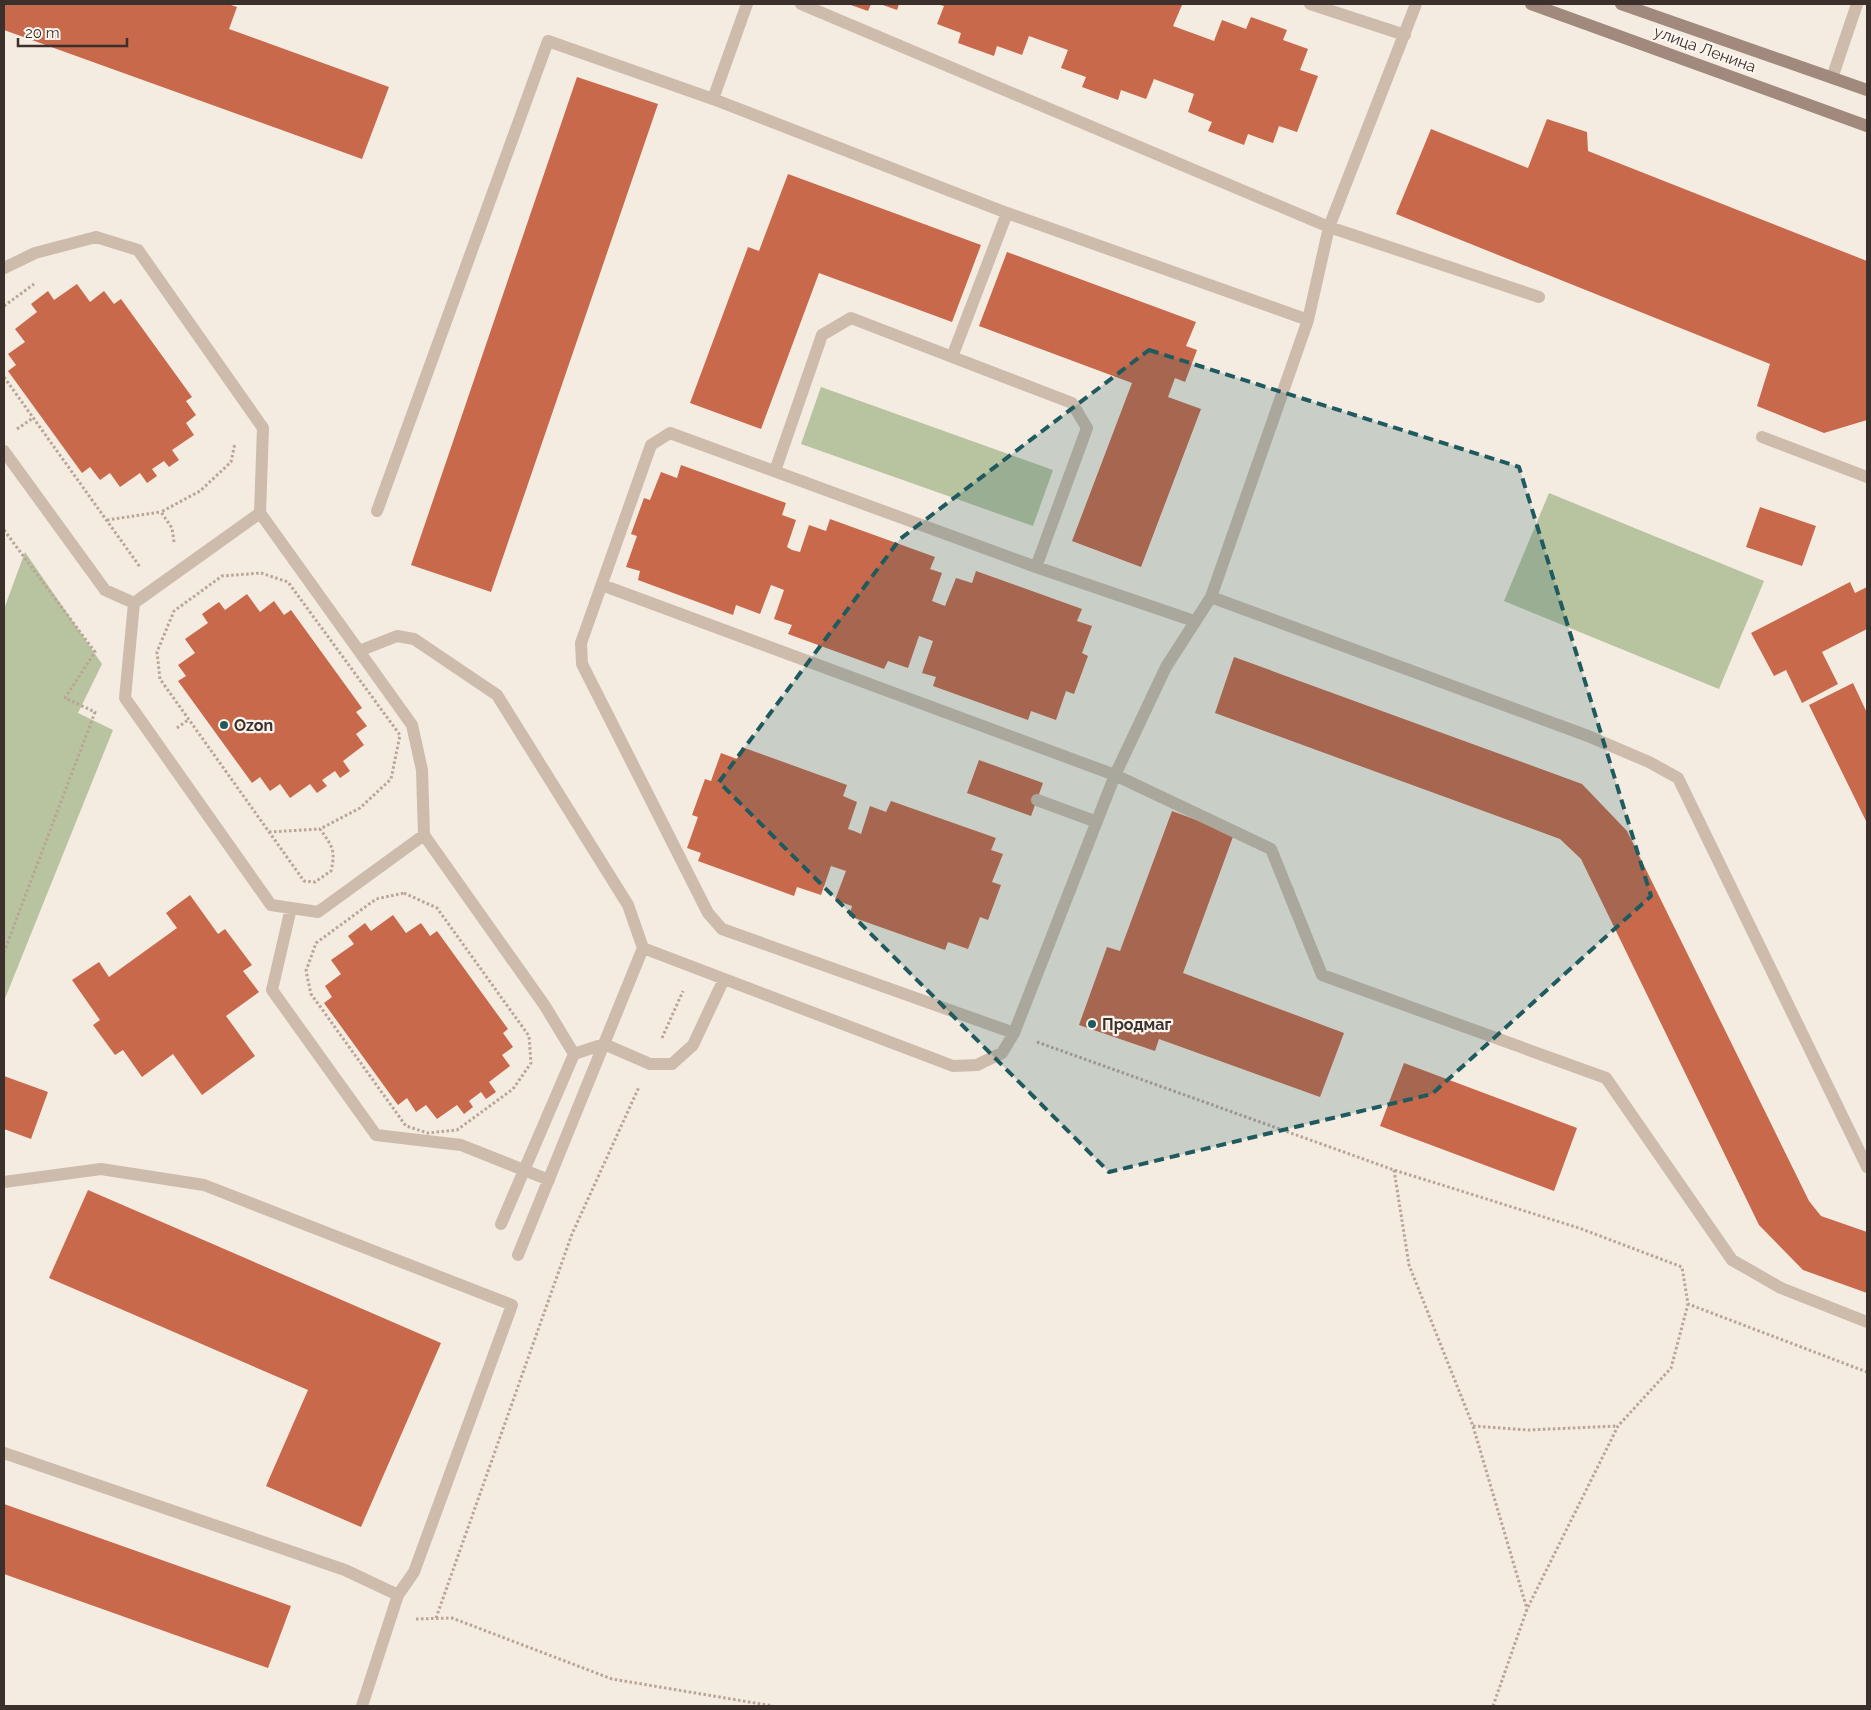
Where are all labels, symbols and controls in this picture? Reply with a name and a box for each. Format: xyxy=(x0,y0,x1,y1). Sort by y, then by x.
scale bar xyxy=(18,15,126,47)
street label: улица Ленина xyxy=(1651,22,1759,76)
text: 20 m xyxy=(25,24,60,42)
place label: Ozon xyxy=(234,716,273,735)
marker: Ozon xyxy=(218,719,230,731)
place label: Продмаг xyxy=(1102,1015,1171,1034)
marker: Продмаг xyxy=(1086,1018,1098,1030)

